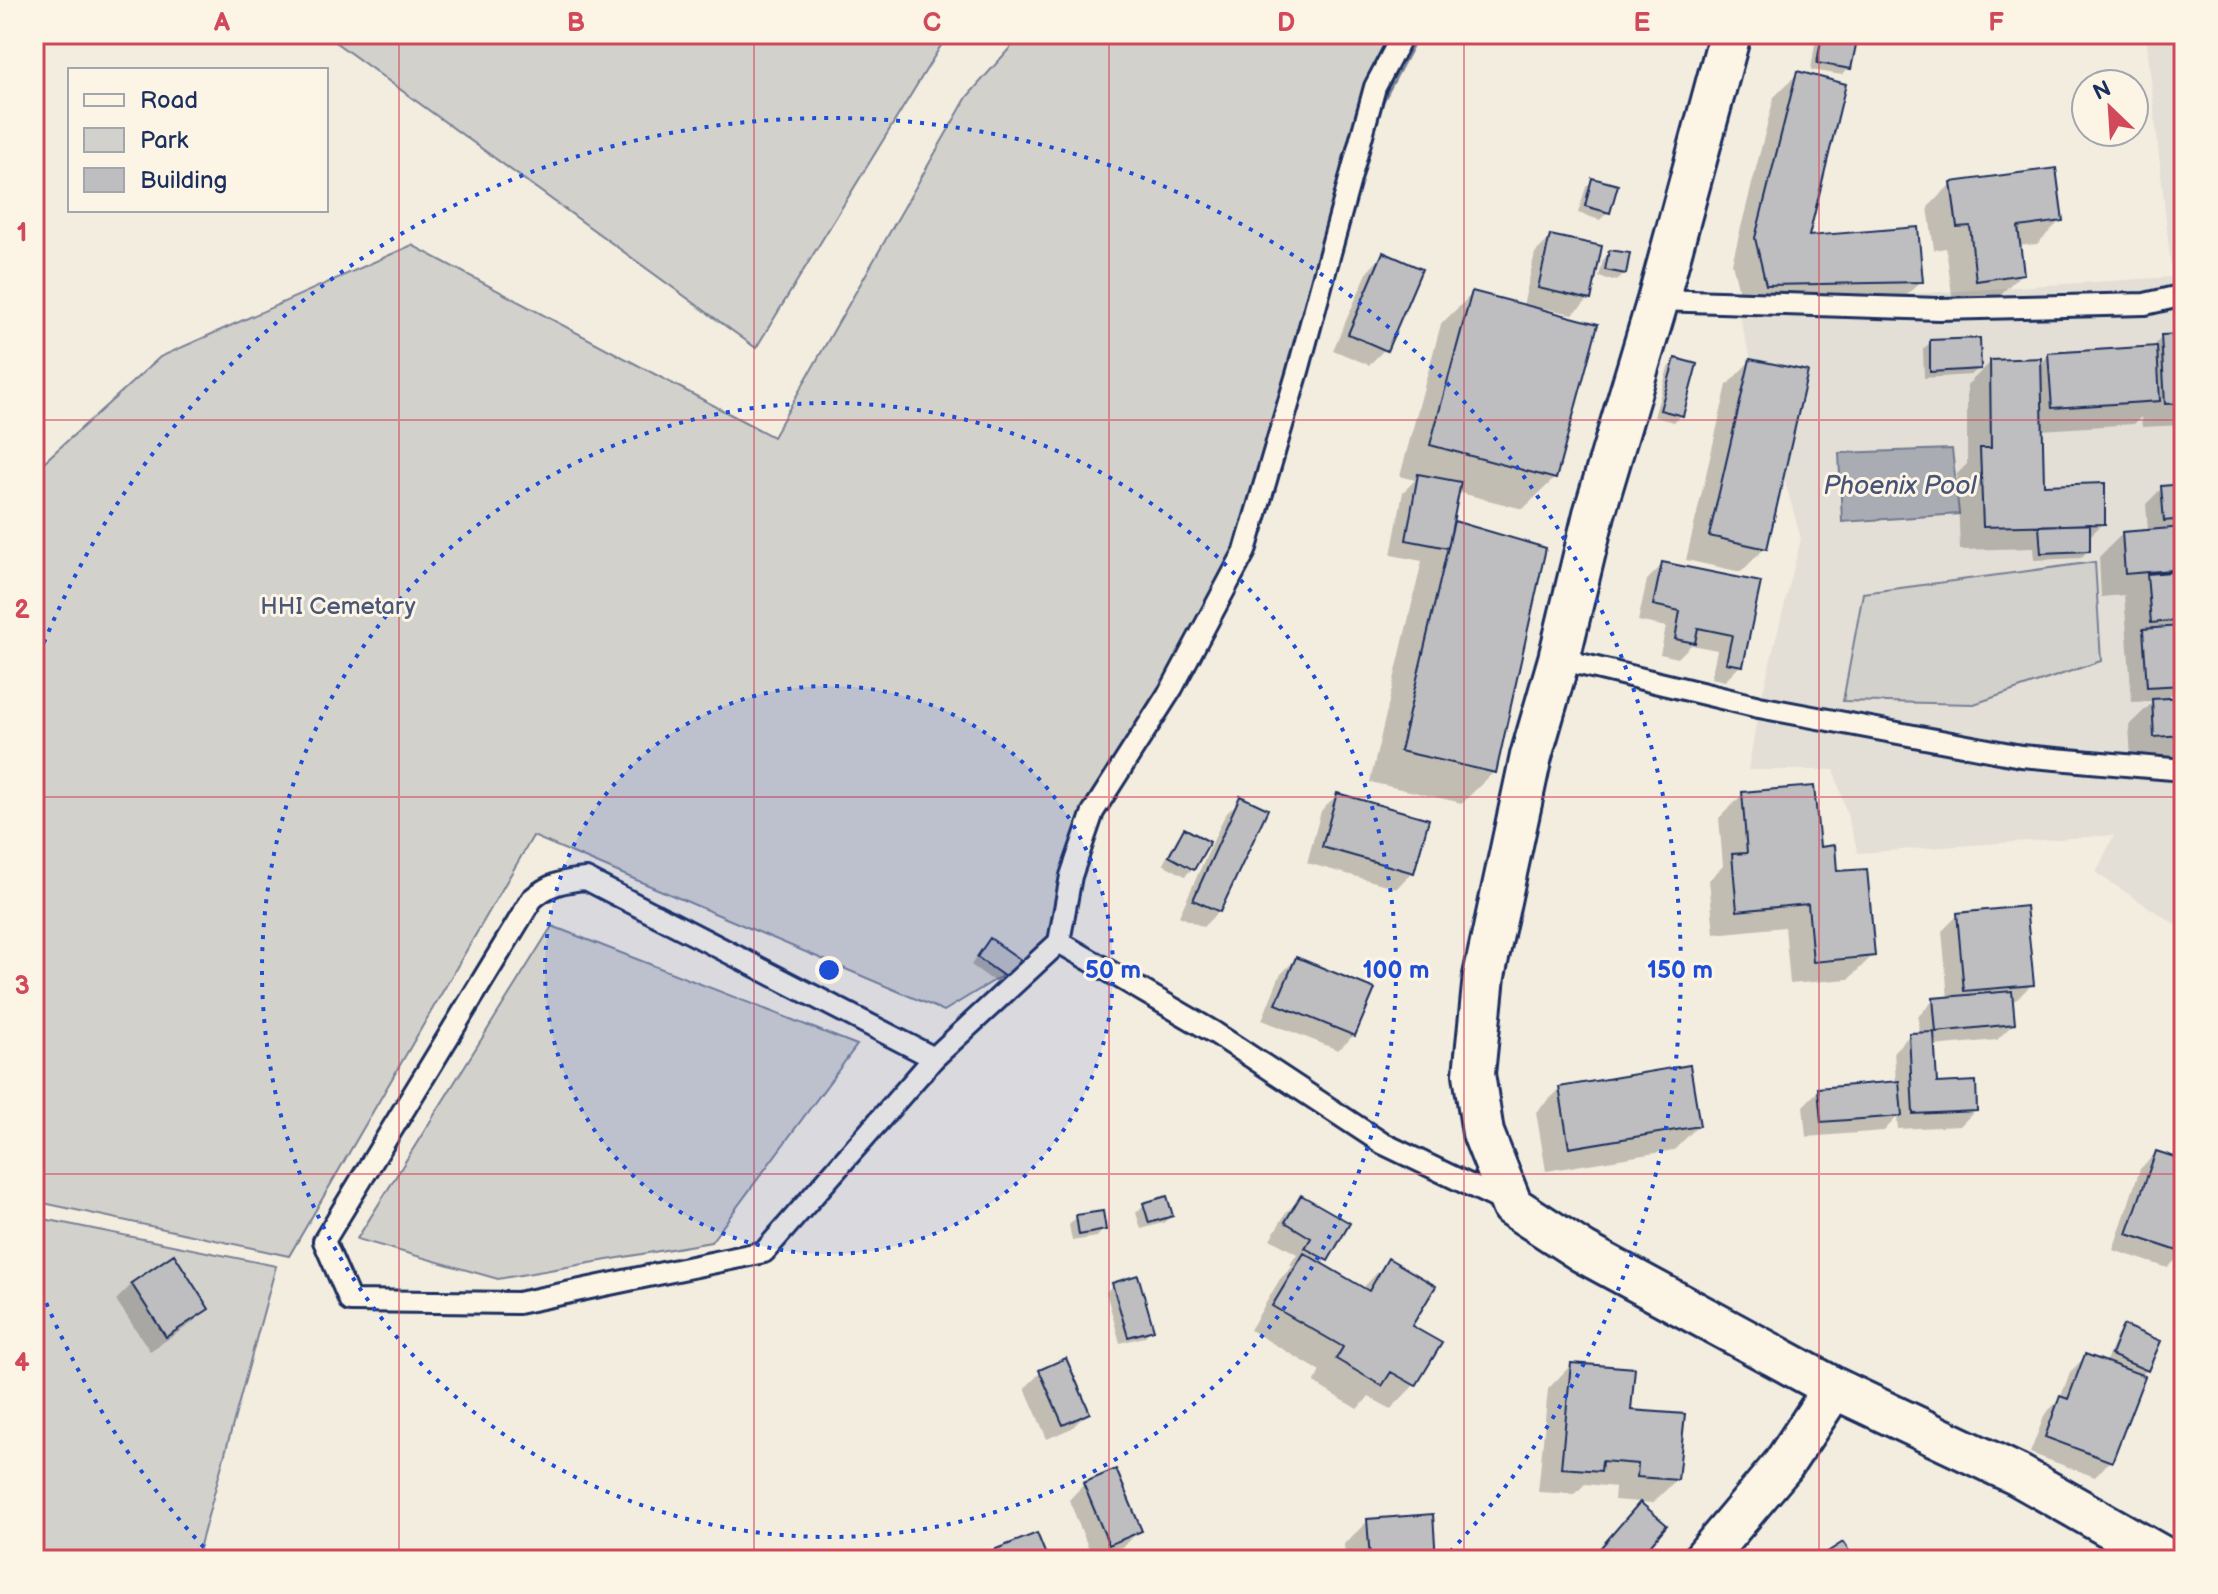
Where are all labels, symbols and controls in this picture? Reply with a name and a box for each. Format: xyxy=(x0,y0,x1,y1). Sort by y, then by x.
text: A xyxy=(213,8,230,39)
text: B xyxy=(567,8,585,39)
text: C xyxy=(923,8,941,39)
text: D xyxy=(1277,8,1295,39)
text: E xyxy=(1634,8,1651,39)
text: F xyxy=(1988,8,2004,39)
legend xyxy=(68,68,328,212)
north arrow xyxy=(2070,68,2150,148)
text: N xyxy=(2089,76,2115,107)
text: Road xyxy=(140,86,198,115)
text: Park xyxy=(140,126,188,155)
text: Building xyxy=(140,166,227,195)
text: 1 xyxy=(17,218,27,249)
water label: Phoenix Pool xyxy=(1823,471,1978,502)
park label: HHI Cemetary xyxy=(260,592,416,621)
text: 2 xyxy=(14,595,30,626)
centre of rings xyxy=(815,956,843,984)
text: 50 m xyxy=(1085,956,1141,985)
text: 100 m xyxy=(1363,956,1429,985)
text: 150 m xyxy=(1647,956,1713,985)
text: 3 xyxy=(14,971,30,1002)
text: 4 xyxy=(14,1348,30,1379)

